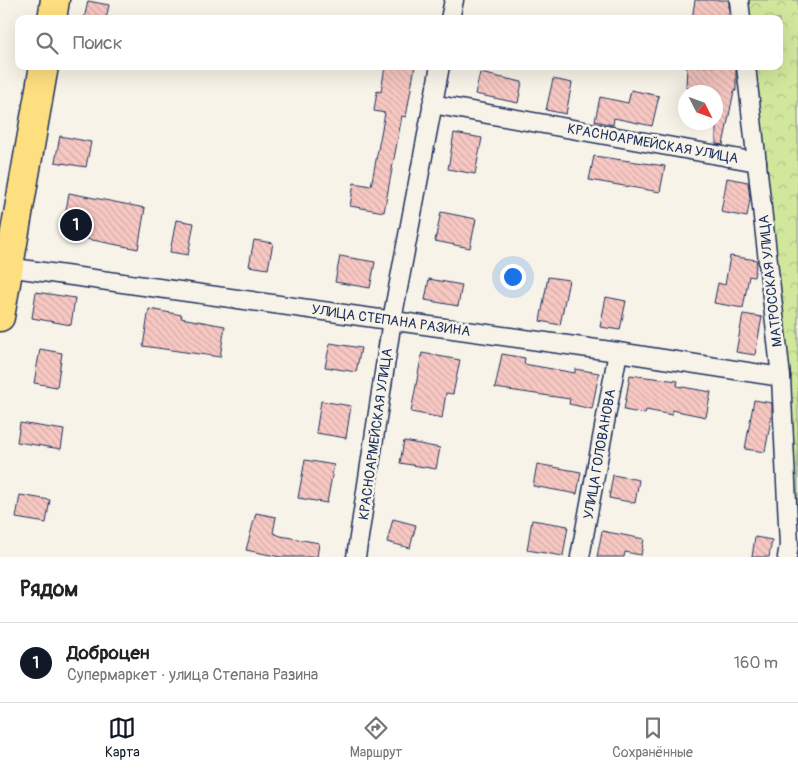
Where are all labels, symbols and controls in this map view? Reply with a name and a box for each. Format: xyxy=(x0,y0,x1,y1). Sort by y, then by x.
search box xyxy=(15,15,783,70)
icon: search xyxy=(33,29,61,57)
text: Поиск xyxy=(73,31,123,55)
north arrow xyxy=(678,85,723,130)
street label: КРАСНОАРМЕЙСКАЯ УЛИЦА xyxy=(566,120,740,167)
pin: 1 xyxy=(60,206,92,244)
street label: МАТРОССКАЯ УЛИЦА xyxy=(755,214,786,348)
your location xyxy=(500,264,526,290)
street label: УЛИЦА СТЕПАНА РАЗИНА xyxy=(310,301,471,340)
street label: КРАСНОАРМЕЙСКАЯ УЛИЦА xyxy=(355,347,396,521)
street label: УЛИЦА ГОЛОВАНОВА xyxy=(580,388,619,521)
text: Рядом xyxy=(20,576,78,603)
text: Доброцен xyxy=(67,641,149,665)
text: 1 xyxy=(33,653,39,673)
text: 160 m xyxy=(734,653,778,673)
text: Супермаркет · улица Степана Разина xyxy=(67,665,318,685)
tab: Карта xyxy=(105,714,140,761)
tab: Маршрут xyxy=(350,714,402,761)
tab: Сохранённые xyxy=(612,714,693,761)

